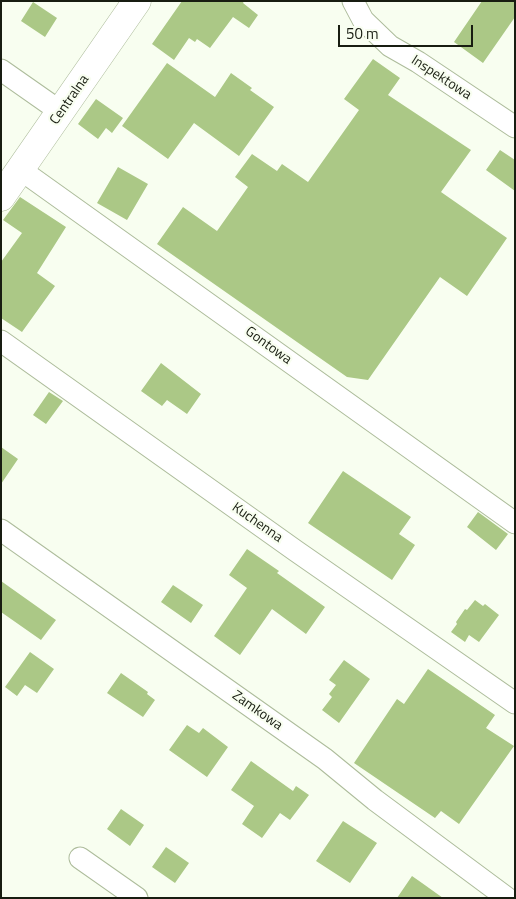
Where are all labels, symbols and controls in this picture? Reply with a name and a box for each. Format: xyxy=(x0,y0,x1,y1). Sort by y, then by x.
scale bar xyxy=(341,15,476,47)
text: 50 m xyxy=(346,22,379,45)
street label: Inspektowa xyxy=(408,52,474,104)
street label: Centralna xyxy=(47,72,93,128)
street label: Gontowa xyxy=(241,324,295,368)
street label: Kuchenna xyxy=(228,499,286,547)
street label: Zamkowa xyxy=(229,688,285,734)

